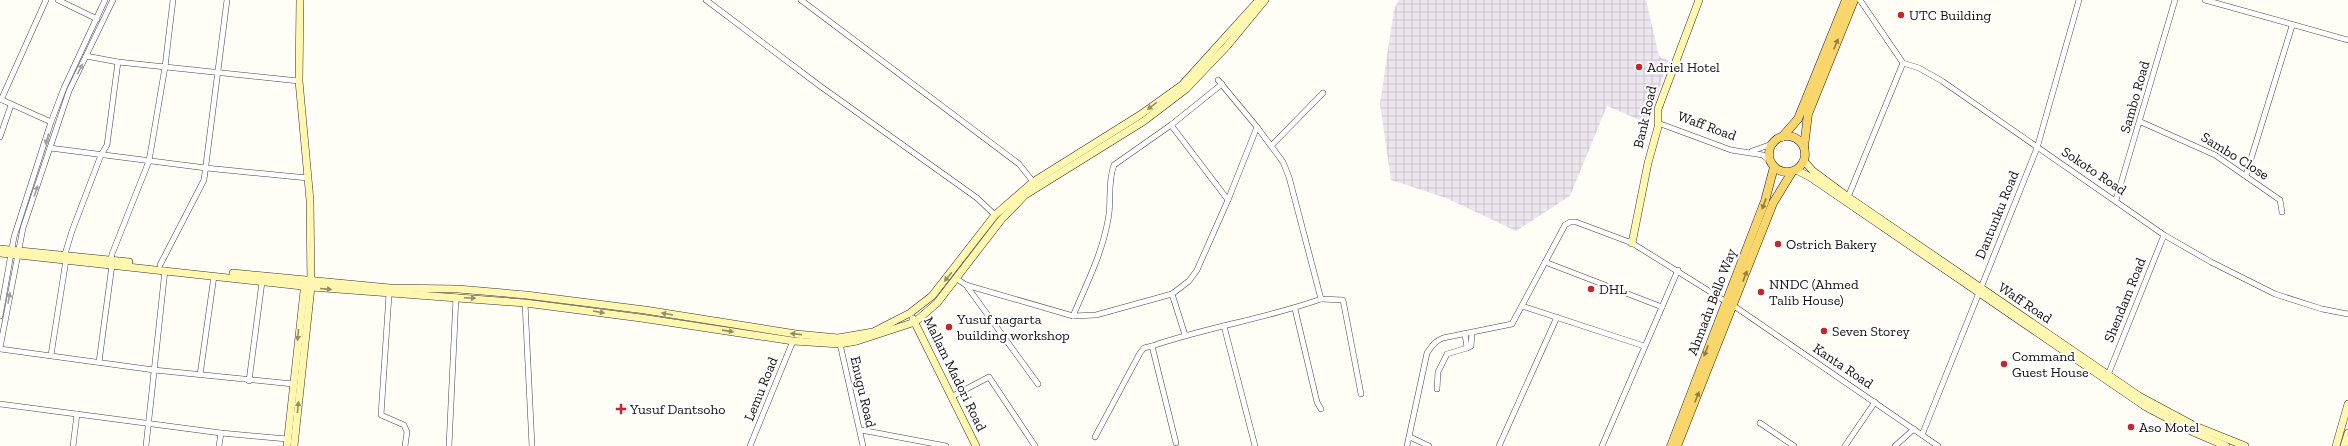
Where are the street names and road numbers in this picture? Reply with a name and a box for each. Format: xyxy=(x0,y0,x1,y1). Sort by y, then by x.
street label: Sambo Road xyxy=(2117,59,2153,135)
street label: Bank Road xyxy=(1630,84,1661,150)
street label: Waff Road xyxy=(1675,108,1739,145)
street label: Sambo Close xyxy=(2198,128,2272,184)
street label: Sokoto Road xyxy=(2058,143,2130,199)
street label: Dantunku Road xyxy=(1971,168,2023,262)
street label: Ahmadu Bello Way xyxy=(1684,245,1740,358)
street label: Shendam Road xyxy=(2100,255,2150,345)
street label: Waff Road xyxy=(1995,279,2055,327)
street label: Mallam Madori Road xyxy=(920,314,990,434)
street label: Kanta Road xyxy=(1810,340,1877,393)
street label: Lemu Road xyxy=(740,354,782,423)
street label: Enugu Road xyxy=(847,355,880,430)

